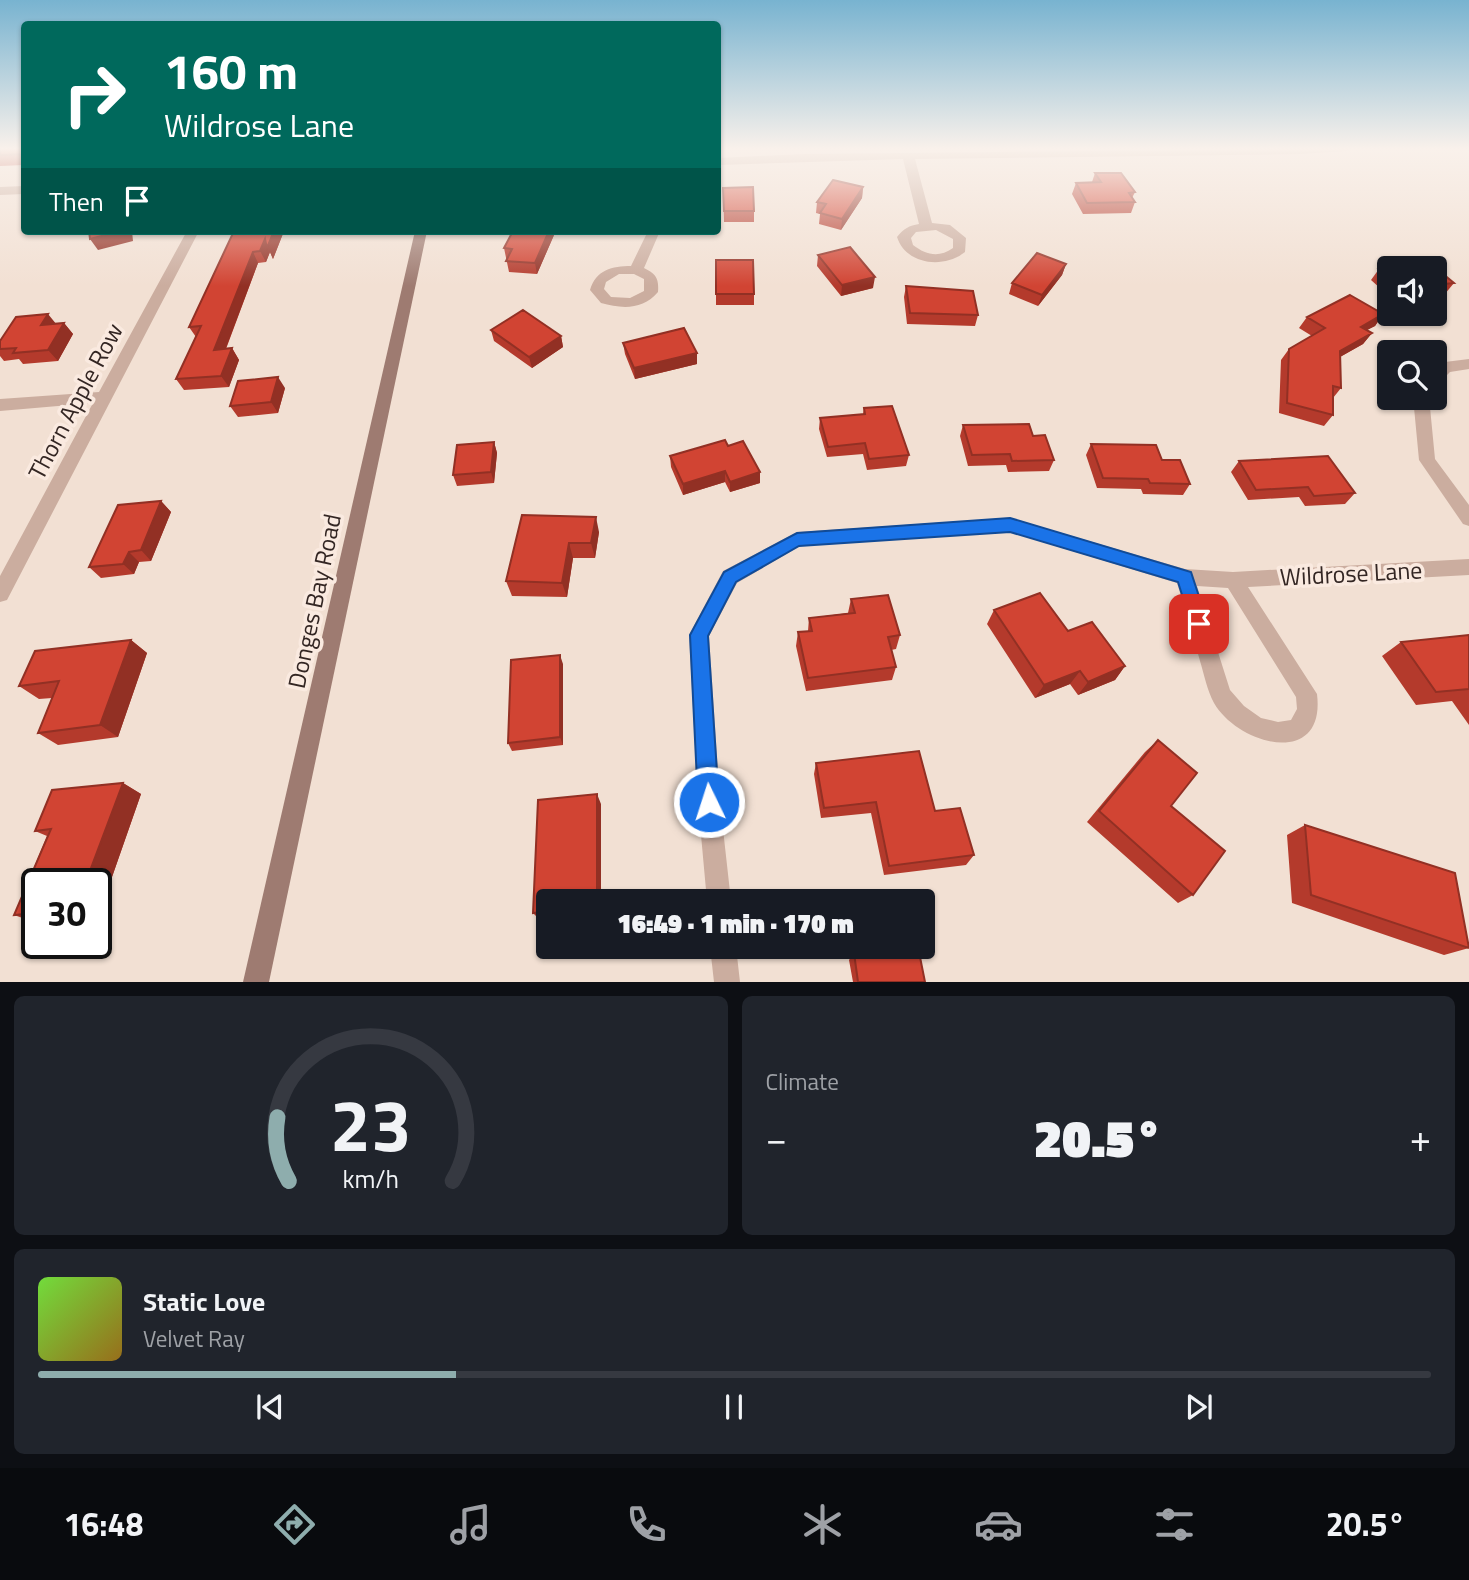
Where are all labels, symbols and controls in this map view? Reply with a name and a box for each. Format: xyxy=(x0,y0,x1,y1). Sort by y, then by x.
text: 160 m xyxy=(164,33,298,108)
icon: right xyxy=(49,49,140,140)
text: Wildrose Lane xyxy=(164,101,354,149)
text: Then xyxy=(49,182,104,221)
icon: arrive xyxy=(118,182,156,220)
map controls xyxy=(1377,256,1447,410)
button: sound xyxy=(1377,256,1447,326)
street label: Thorn Apple Row xyxy=(19,316,131,486)
button: search xyxy=(1377,340,1447,410)
street label: Donges Bay Road xyxy=(278,510,350,692)
street label: Wildrose Lane xyxy=(1279,551,1423,595)
pin xyxy=(1169,594,1229,654)
icon: arrive xyxy=(1180,605,1218,643)
position arrow xyxy=(672,765,746,839)
speed limit sign: 30 xyxy=(21,868,112,959)
text: 16:49 · 1 min · 170 m xyxy=(617,904,854,943)
text: Climate xyxy=(766,1064,839,1099)
text: 23 xyxy=(330,1070,412,1180)
text: 20.5° xyxy=(1034,1098,1163,1177)
text: − xyxy=(766,1109,787,1167)
text: + xyxy=(1410,1109,1431,1167)
text: km/h xyxy=(342,1160,399,1198)
text: Static Love xyxy=(143,1282,265,1321)
text: Velvet Ray xyxy=(143,1321,245,1356)
icon: previous xyxy=(251,1388,289,1426)
icon: pause xyxy=(715,1388,753,1426)
icon: next xyxy=(1180,1388,1218,1426)
text: 16:48 xyxy=(63,1500,143,1548)
icon: directions xyxy=(270,1500,319,1549)
icon: music xyxy=(446,1500,495,1549)
icon: phone xyxy=(622,1500,671,1549)
icon: climate xyxy=(798,1500,847,1549)
icon: car xyxy=(974,1500,1023,1549)
icon: filters xyxy=(1150,1500,1199,1549)
text: 20.5° xyxy=(1326,1500,1406,1548)

